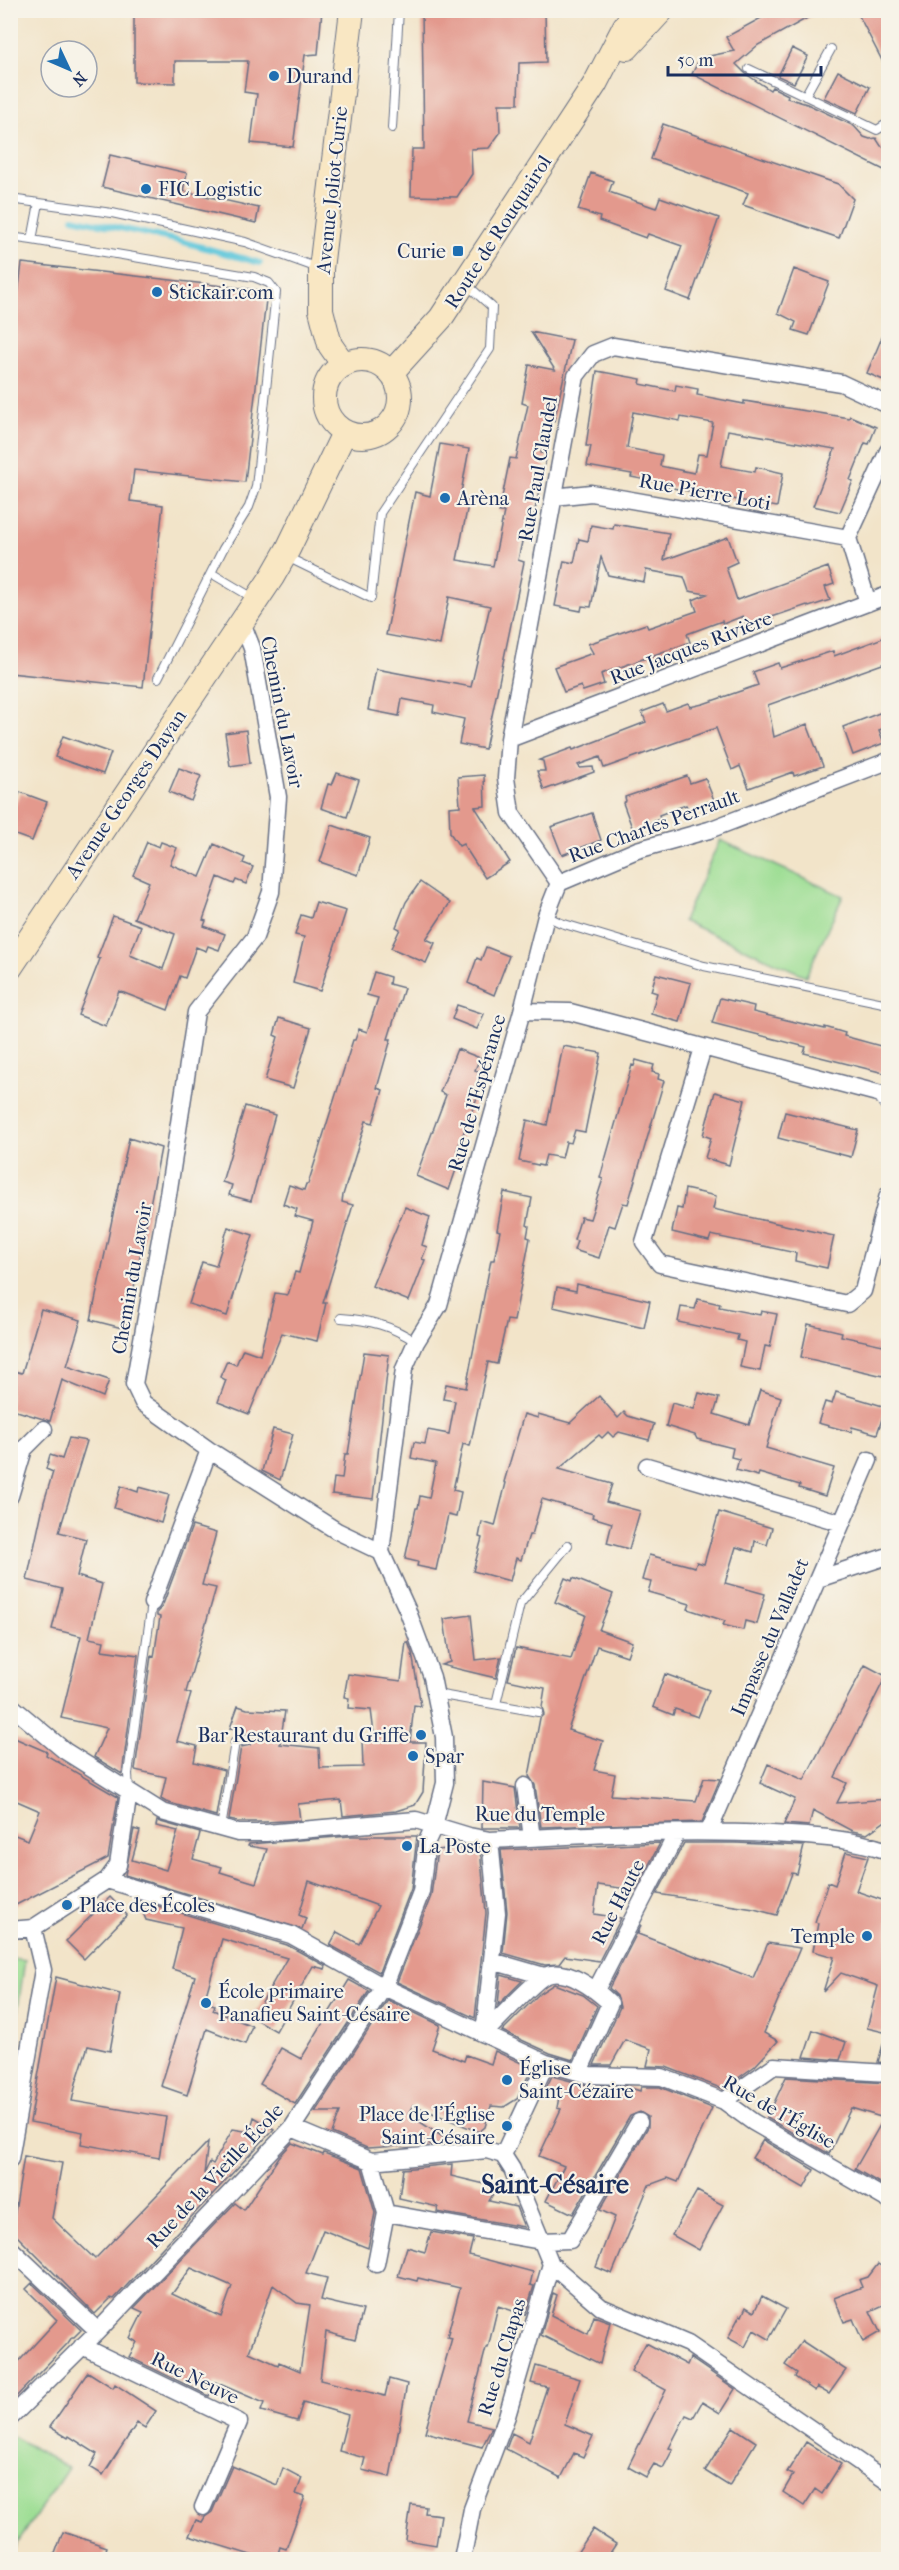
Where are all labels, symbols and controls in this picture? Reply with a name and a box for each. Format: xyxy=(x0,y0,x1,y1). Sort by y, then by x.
north arrow xyxy=(39,39,99,99)
scale bar xyxy=(668,39,821,77)
text: 50 m xyxy=(677,50,714,71)
place label: Durand xyxy=(286,65,354,88)
text: N xyxy=(68,68,90,91)
marker: Durand xyxy=(267,69,281,83)
street label: Avenue Joliot-Curie xyxy=(312,105,352,276)
street label: Route de Rouquairol xyxy=(440,151,556,313)
place label: FIC Logistic xyxy=(158,178,262,201)
marker: FIC Logistic xyxy=(139,182,153,196)
place label: Curie xyxy=(397,240,446,263)
marker: Curie xyxy=(451,244,465,258)
place label: Stickair.com xyxy=(169,281,274,304)
marker: Stickair.com xyxy=(150,285,164,299)
street label: Rue Paul Claudel xyxy=(514,394,562,544)
street label: Rue Pierre Loti xyxy=(637,469,773,515)
place label: Arèna xyxy=(456,487,510,510)
marker: Arèna xyxy=(438,491,452,505)
street label: Rue Jacques Rivière xyxy=(607,606,775,690)
street label: Chemin du Lavoir xyxy=(256,634,308,790)
street label: Avenue Georges Dayan xyxy=(60,705,191,884)
street label: Rue Charles Perrault xyxy=(565,784,743,868)
street label: Rue de l'Espérance xyxy=(444,1011,511,1174)
street label: Chemin du Lavoir xyxy=(107,1200,157,1356)
street label: Impasse du Valladet xyxy=(726,1555,814,1719)
place label: Bar Restaurant du Griffe xyxy=(197,1724,409,1747)
marker: Bar Restaurant du Griffe xyxy=(414,1728,428,1742)
place label: Spar xyxy=(425,1745,464,1768)
marker: Spar xyxy=(406,1749,420,1763)
street label: Rue du Temple xyxy=(475,1803,605,1826)
place label: La Poste xyxy=(419,1835,491,1858)
marker: La Poste xyxy=(400,1839,414,1853)
street label: Rue Haute xyxy=(587,1855,649,1949)
place label: Place des Écoles xyxy=(79,1893,215,1917)
marker: Place des Écoles xyxy=(60,1898,74,1912)
place label: Temple xyxy=(791,1925,855,1948)
marker: Temple xyxy=(860,1929,874,1943)
place label: École primaire Panafieu Saint-Césaire xyxy=(218,1979,410,2026)
marker: École primaire Panafieu Saint-Césaire xyxy=(199,1996,213,2010)
place label: Église Saint-Cézaire xyxy=(519,2056,634,2103)
street label: Rue de l'Église xyxy=(719,2070,840,2154)
marker: Église Saint-Cézaire xyxy=(500,2073,514,2087)
street label: Rue de la Vieille École xyxy=(141,2098,288,2253)
place label: Place de l'Église Saint-Césaire xyxy=(359,2102,495,2149)
marker: Place de l'Église Saint-Césaire xyxy=(500,2119,514,2133)
district label: Saint-Césaire xyxy=(481,2169,629,2200)
street label: Rue du Clapas xyxy=(473,2295,531,2419)
street label: Rue Neuve xyxy=(147,2347,243,2409)

